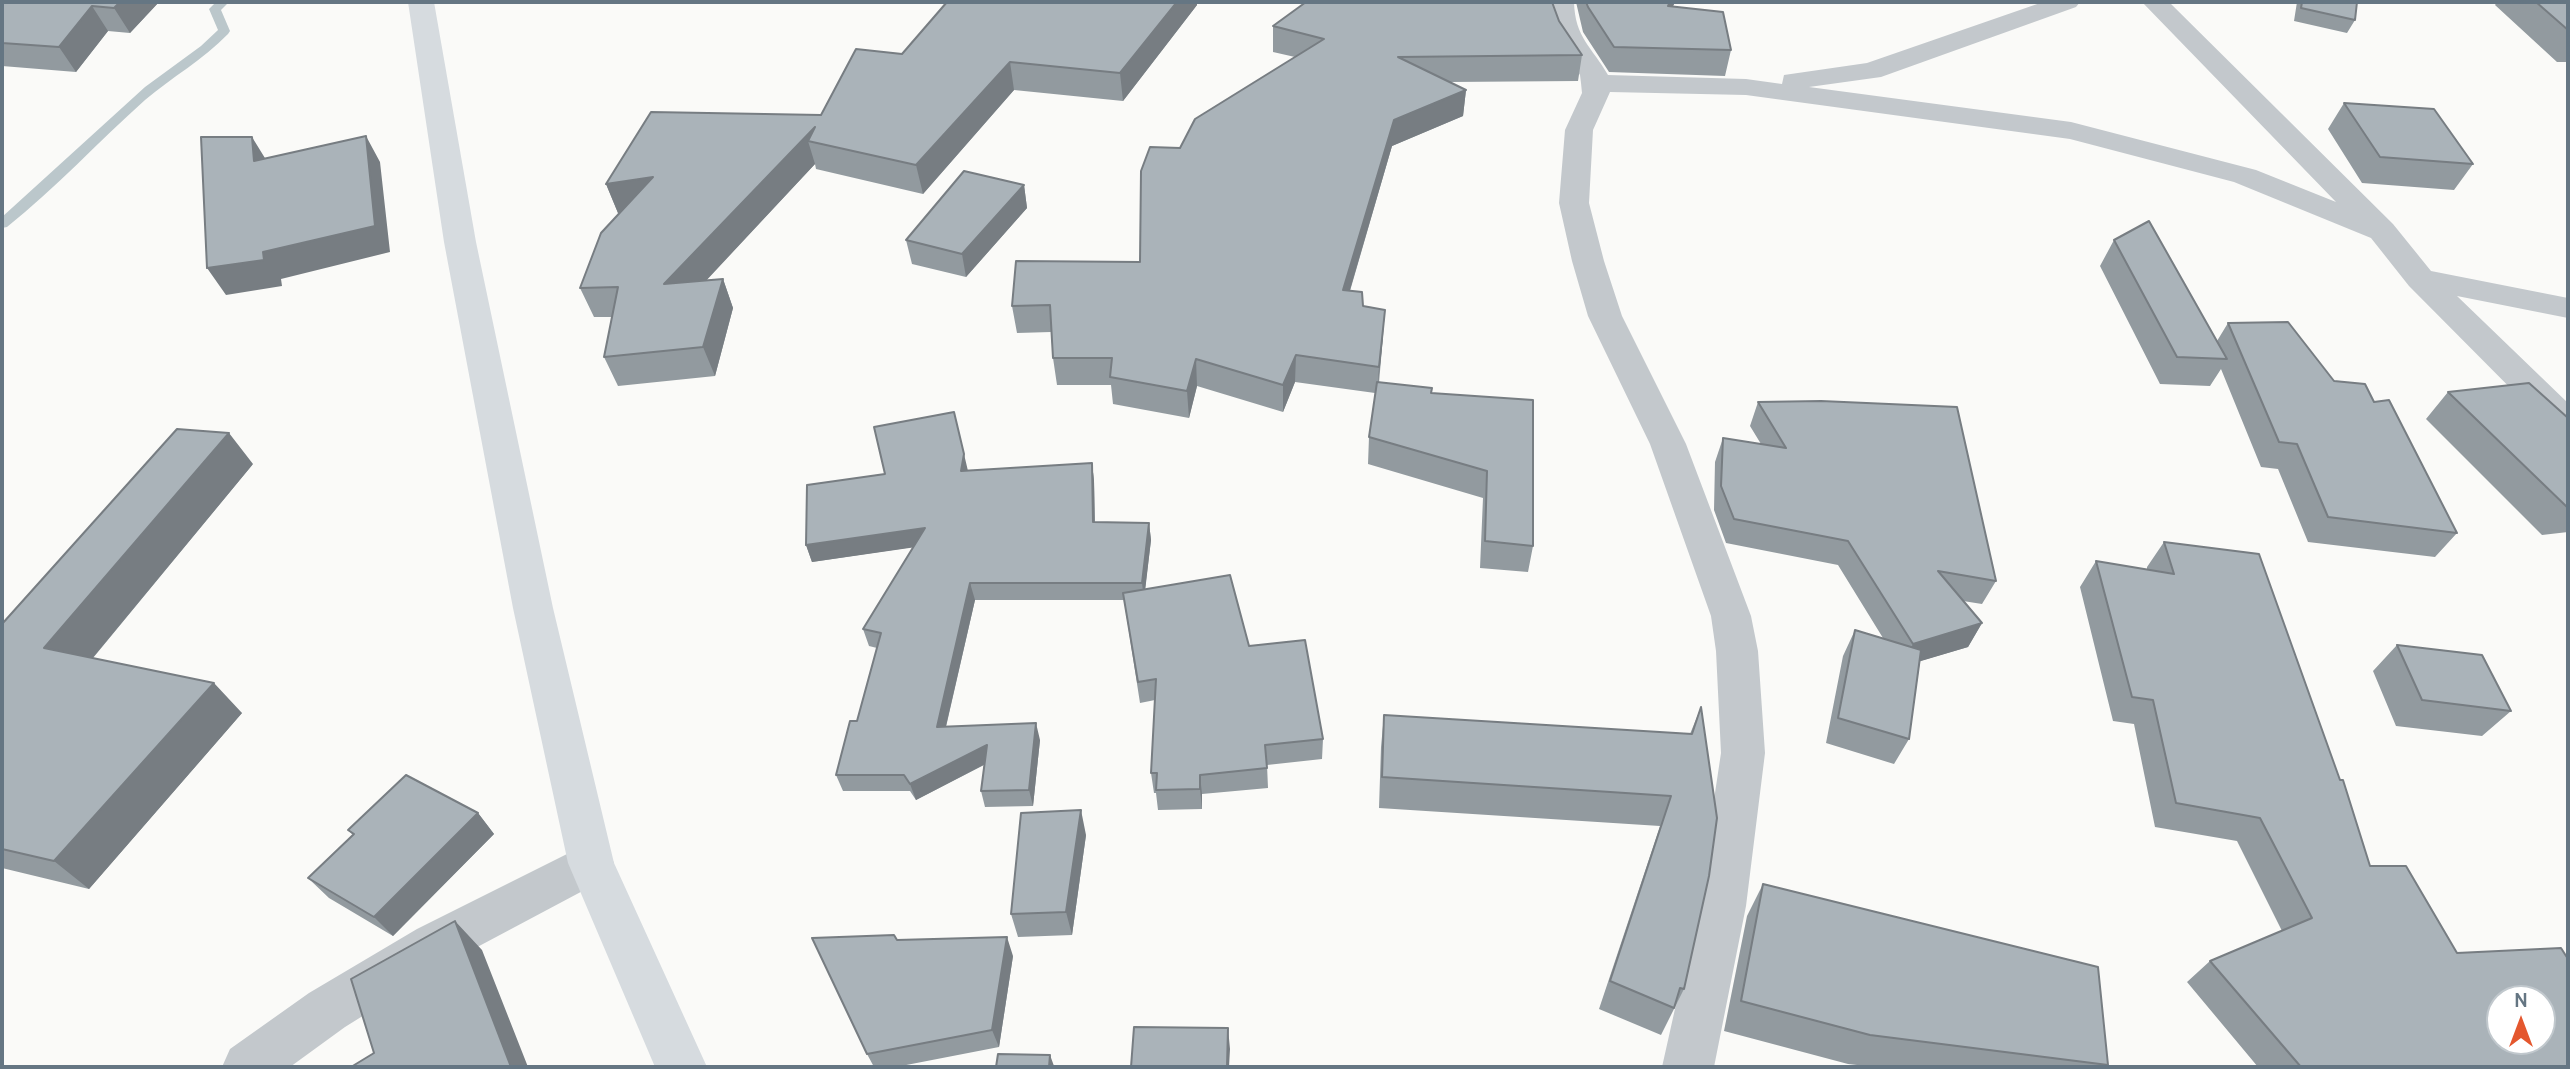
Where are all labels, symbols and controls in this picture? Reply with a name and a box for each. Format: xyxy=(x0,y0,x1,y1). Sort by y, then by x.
north arrow xyxy=(2486,985,2556,1055)
text: N xyxy=(2514,989,2528,1012)

